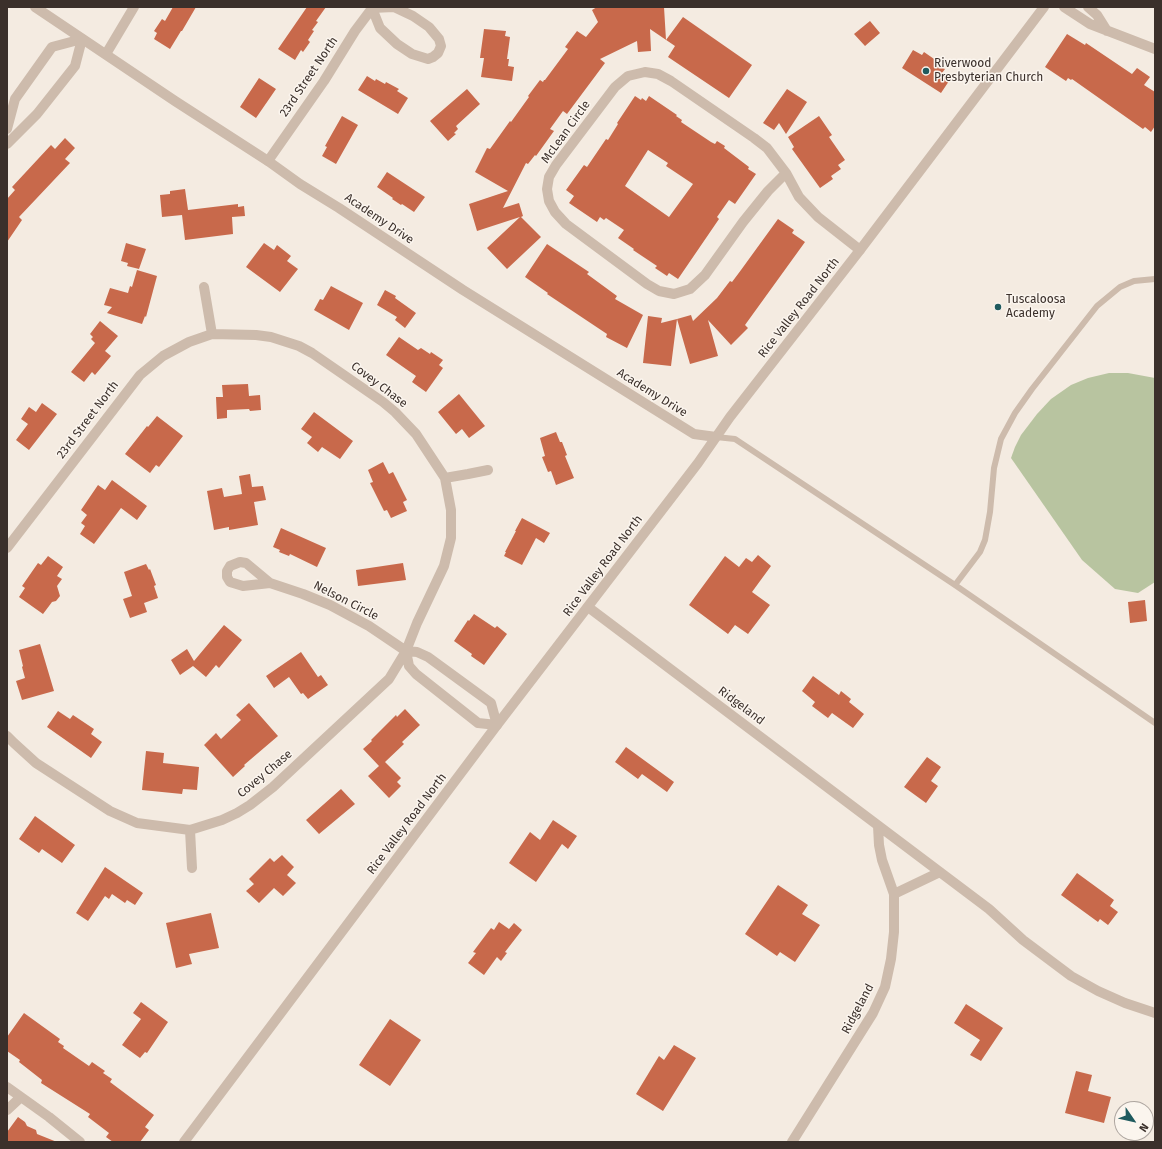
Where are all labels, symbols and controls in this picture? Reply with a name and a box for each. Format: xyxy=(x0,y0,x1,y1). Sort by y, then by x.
street label: 23rd Street North xyxy=(277,34,341,120)
place label: Riverwood Presbyterian Church xyxy=(934,57,1043,85)
marker: Riverwood Presbyterian Church xyxy=(921,66,931,76)
street label: McLean Circle xyxy=(538,98,594,166)
street label: Academy Drive xyxy=(342,191,416,247)
street label: Rice Valley Road North xyxy=(755,255,843,361)
place label: Tuscaloosa Academy xyxy=(1006,293,1066,321)
marker: Tuscaloosa Academy xyxy=(993,302,1003,312)
street label: Covey Chase xyxy=(348,359,410,411)
street label: Academy Drive xyxy=(614,366,690,420)
street label: 23rd Street North xyxy=(54,378,122,462)
street label: Rice Valley Road North xyxy=(560,513,646,619)
street label: Nelson Circle xyxy=(311,578,381,624)
street label: Ridgeland xyxy=(715,684,767,728)
street label: Covey Chase xyxy=(235,747,295,801)
street label: Rice Valley Road North xyxy=(364,771,450,877)
street label: Ridgeland xyxy=(839,982,877,1036)
north arrow xyxy=(1114,1101,1154,1141)
text: N xyxy=(1136,1121,1151,1134)

